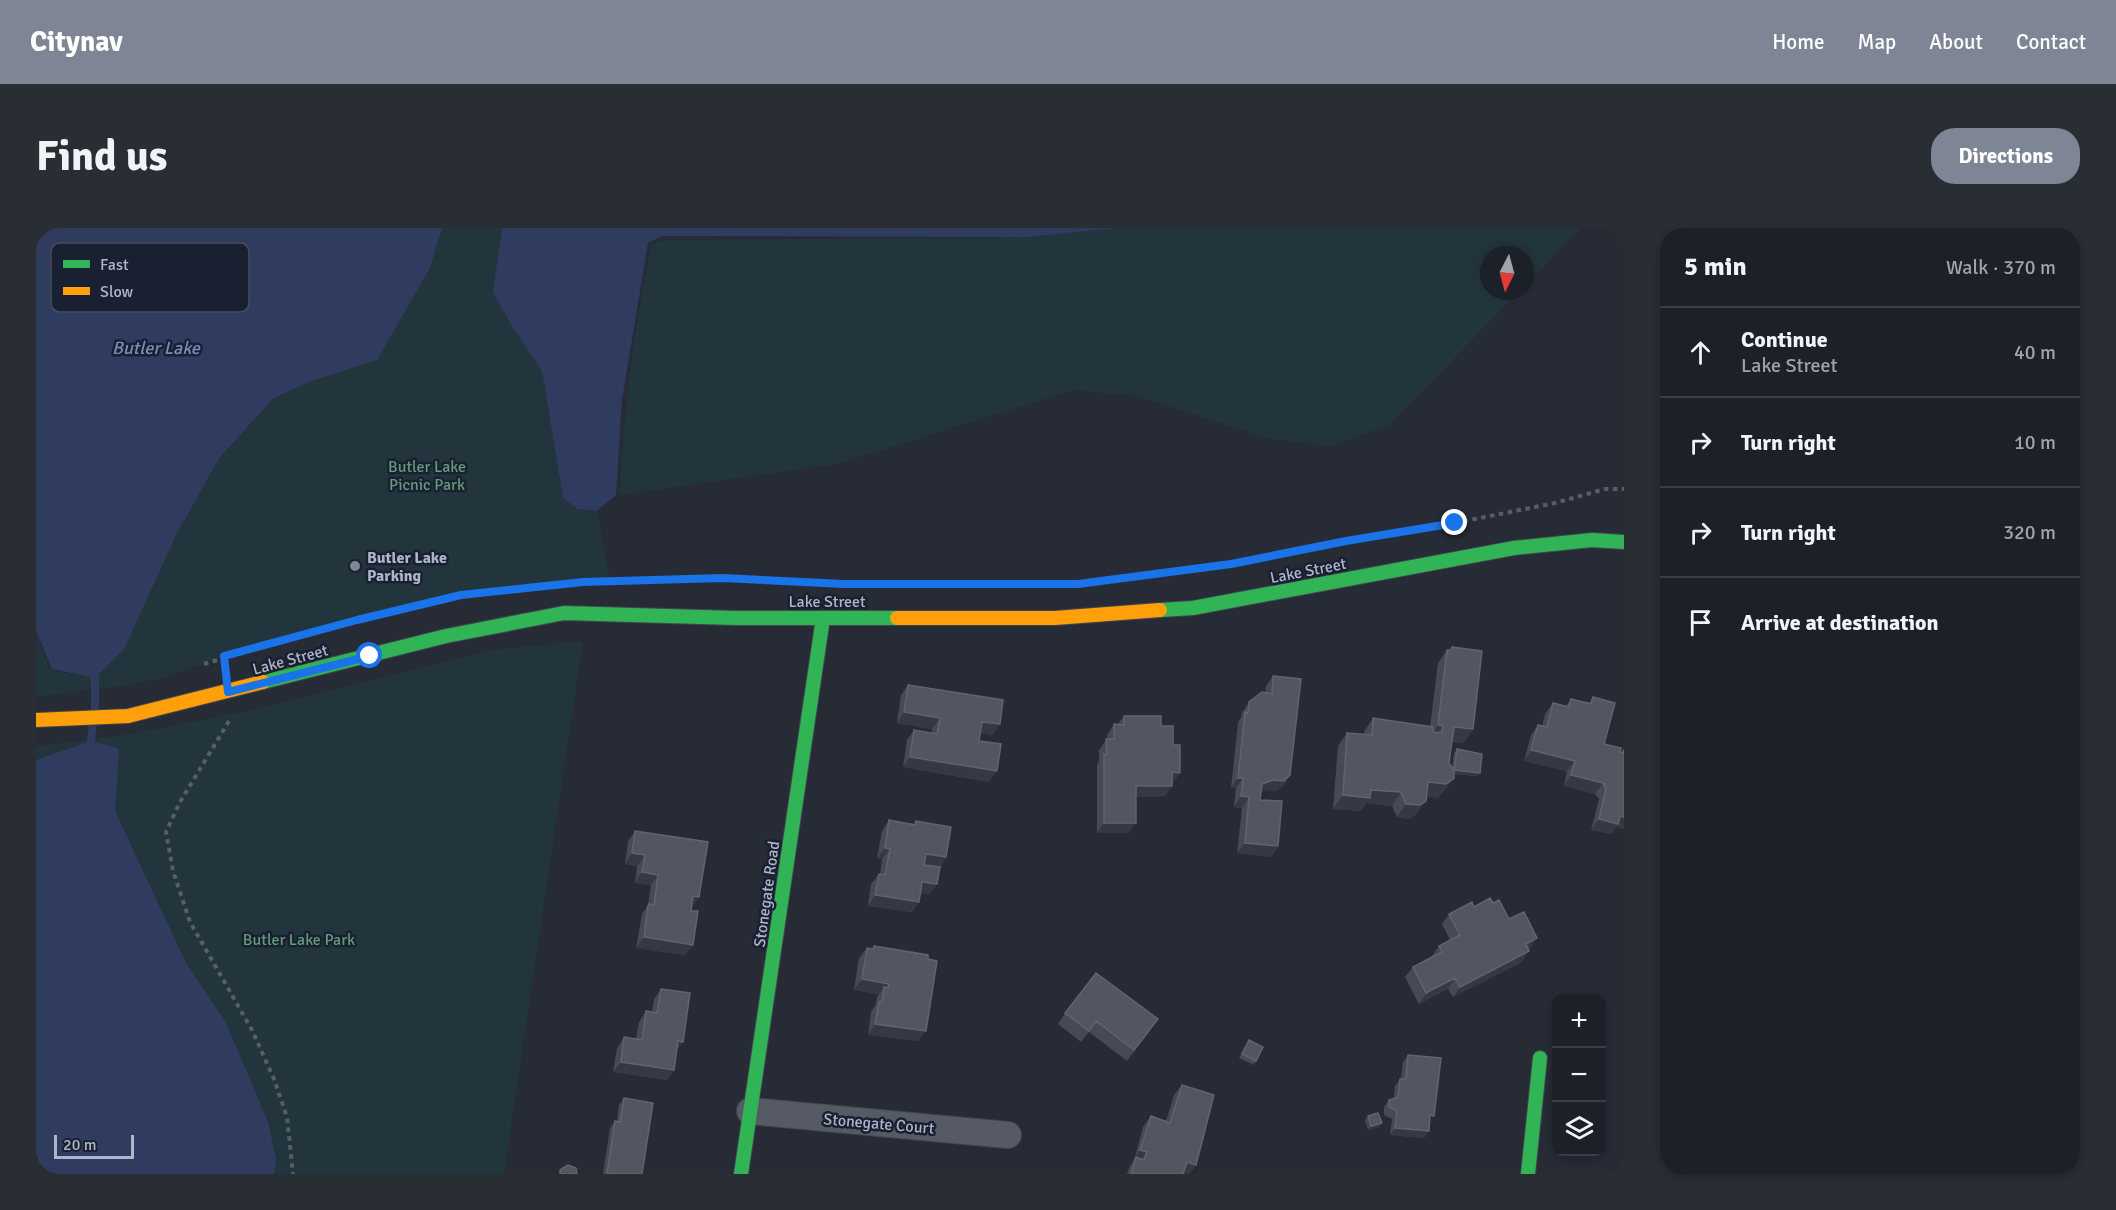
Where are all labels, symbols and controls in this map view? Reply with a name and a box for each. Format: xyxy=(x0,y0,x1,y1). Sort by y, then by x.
text: Citynav xyxy=(30,25,123,59)
text: Home xyxy=(1772,29,1825,55)
text: Map xyxy=(1858,29,1896,55)
text: About xyxy=(1929,29,1983,55)
text: Contact xyxy=(2016,29,2086,55)
button: Directions xyxy=(1931,128,2080,184)
text: Find us xyxy=(36,131,167,182)
legend xyxy=(51,243,249,312)
north arrow xyxy=(1480,246,1534,300)
text: 5 min xyxy=(1684,251,1747,283)
text: Fast xyxy=(100,255,129,275)
text: Walk · 370 m xyxy=(1946,255,2056,280)
text: Slow xyxy=(100,282,134,302)
text: Continue xyxy=(1741,326,1828,353)
icon: ahead xyxy=(1684,336,1717,369)
water label: Butler Lake xyxy=(112,337,201,359)
text: 40 m xyxy=(2014,340,2056,365)
text: Lake Street xyxy=(1741,353,1838,378)
icon: right xyxy=(1684,426,1717,459)
text: Turn right xyxy=(1741,429,1836,456)
text: 10 m xyxy=(2014,430,2056,455)
park label: Butler Lake Picnic Park xyxy=(388,457,466,495)
route end xyxy=(1441,509,1467,535)
icon: right xyxy=(1684,516,1717,549)
text: Turn right xyxy=(1741,519,1836,546)
text: 320 m xyxy=(2003,520,2056,545)
place label: Butler Lake Parking xyxy=(367,548,447,586)
street label: Lake Street xyxy=(1268,554,1348,588)
marker: Butler Lake Parking xyxy=(348,559,362,573)
street label: Lake Street xyxy=(788,592,866,612)
icon: arrive xyxy=(1684,606,1717,639)
text: Arrive at destination xyxy=(1741,609,1938,636)
street label: Lake Street xyxy=(250,640,331,680)
route start xyxy=(356,642,382,668)
street label: Stonegate Road xyxy=(750,840,784,949)
park label: Butler Lake Park xyxy=(243,930,355,950)
map controls xyxy=(1552,994,1606,1156)
button: + xyxy=(1552,994,1606,1048)
button: − xyxy=(1552,1048,1606,1102)
button: layers xyxy=(1552,1102,1606,1156)
street label: Stonegate Court xyxy=(823,1109,936,1139)
scale bar xyxy=(54,1132,134,1160)
text: 20 m xyxy=(63,1135,97,1155)

